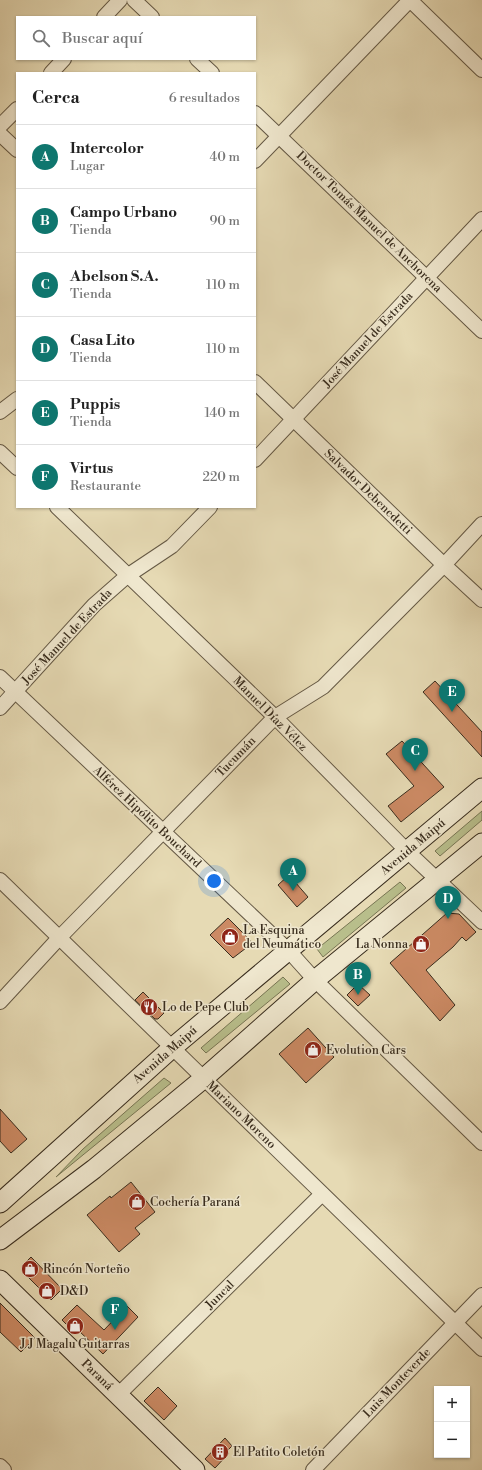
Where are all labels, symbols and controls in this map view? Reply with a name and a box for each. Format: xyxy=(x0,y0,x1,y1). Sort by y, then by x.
search box xyxy=(16,16,256,60)
icon: search xyxy=(30,27,52,49)
text: Buscar aquí xyxy=(62,29,143,48)
text: Cerca xyxy=(32,87,80,109)
text: 6 resultados xyxy=(169,90,240,106)
text: Intercolor xyxy=(70,139,144,158)
street label: Doctor Tomás Manuel de Anchorena xyxy=(293,148,446,296)
text: A xyxy=(40,149,50,165)
text: 40 m xyxy=(210,149,240,165)
text: Lugar xyxy=(70,158,105,174)
text: Campo Urbano xyxy=(70,203,177,222)
text: B xyxy=(40,213,50,229)
text: 90 m xyxy=(209,213,240,229)
text: Tienda xyxy=(70,222,112,238)
text: Abelson S.A. xyxy=(70,267,159,286)
text: C xyxy=(40,277,50,293)
text: 110 m xyxy=(206,277,240,293)
text: Tienda xyxy=(70,286,112,302)
street label: José Manuel de Estrada xyxy=(319,288,417,392)
text: Casa Lito xyxy=(70,331,135,350)
text: D xyxy=(40,341,50,357)
text: 110 m xyxy=(206,341,240,357)
text: Tienda xyxy=(70,350,112,366)
text: Puppis xyxy=(70,395,120,414)
text: E xyxy=(40,405,50,421)
text: 140 m xyxy=(204,405,240,421)
text: Tienda xyxy=(70,414,112,430)
street label: Salvador Debenedetti xyxy=(321,446,415,538)
text: Virtus xyxy=(70,459,113,478)
text: F xyxy=(40,469,50,485)
text: 220 m xyxy=(202,469,240,485)
text: Restaurante xyxy=(70,478,141,494)
street label: José Manuel de Estrada xyxy=(18,585,116,689)
street label: Manuel Díaz Vélez xyxy=(230,674,311,755)
pin: E xyxy=(439,679,465,712)
street label: Tucumán xyxy=(213,733,259,781)
pin: C xyxy=(402,738,428,771)
street label: Alférez Hipólito Bouchard xyxy=(89,762,204,871)
street label: Avenida Maipú xyxy=(377,815,449,879)
pin: A xyxy=(280,858,306,891)
your location xyxy=(204,871,224,891)
pin: D xyxy=(435,886,461,919)
place label: La Esquina del Neumático xyxy=(243,923,321,952)
shop icon: La Esquina del Neumático xyxy=(220,927,240,947)
shop icon: La Nonna xyxy=(411,934,431,954)
place label: La Nonna xyxy=(356,937,409,952)
pin: B xyxy=(345,962,371,995)
restaurant icon: Lo de Pepe Club xyxy=(139,997,159,1017)
place label: Lo de Pepe Club xyxy=(162,1000,249,1015)
street label: Avenida Maipú xyxy=(129,1023,200,1088)
shop icon: Evolution Cars xyxy=(303,1040,323,1060)
place label: Evolution Cars xyxy=(326,1043,406,1058)
street label: Mariano Moreno xyxy=(203,1078,279,1152)
shop icon: Cochería Paraná xyxy=(127,1192,147,1212)
place label: Cochería Paraná xyxy=(150,1195,241,1210)
shop icon: Rincón Norteño xyxy=(20,1259,40,1279)
place label: Rincón Norteño xyxy=(43,1262,130,1277)
street label: Juncal xyxy=(202,1277,238,1313)
shop icon: D&D xyxy=(37,1281,57,1301)
place label: D&D xyxy=(60,1284,88,1299)
pin: F xyxy=(102,1297,128,1330)
shop icon: J J Magalu Guitarras xyxy=(65,1316,85,1336)
place label: J J Magalu Guitarras xyxy=(19,1337,130,1352)
street label: Luis Monteverde xyxy=(360,1345,434,1421)
street label: Paraná xyxy=(78,1356,117,1394)
map controls xyxy=(434,1386,470,1458)
button: + xyxy=(434,1386,470,1422)
button: − xyxy=(434,1422,470,1458)
building icon: El Patito Coletón xyxy=(210,1442,230,1462)
place label: El Patito Coletón xyxy=(233,1445,325,1460)

